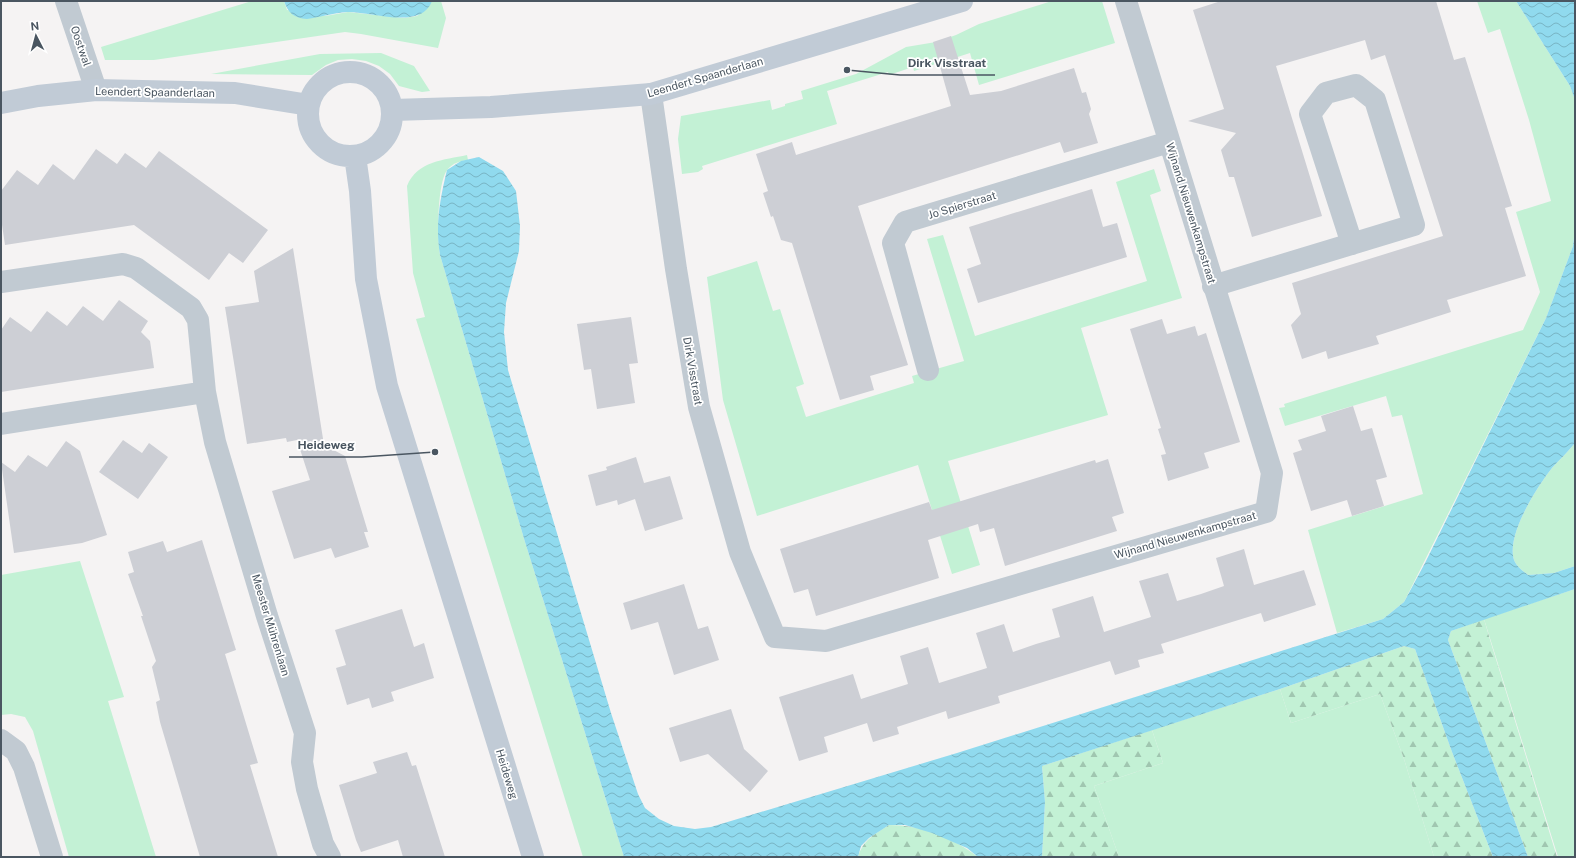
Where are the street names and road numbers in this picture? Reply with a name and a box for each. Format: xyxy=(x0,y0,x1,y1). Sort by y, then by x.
street label: Oostwal xyxy=(69,24,93,68)
street label: Leendert Spaanderlaan xyxy=(646,55,764,99)
street label: Leendert Spaanderlaan xyxy=(95,85,215,99)
street label: Wijnand Nieuwenkampstraat xyxy=(1164,141,1218,285)
street label: Jo Spierstraat xyxy=(927,189,997,221)
street label: Dirk Visstraat xyxy=(681,336,705,406)
street label: Wijnand Nieuwenkampstraat xyxy=(1113,509,1257,561)
street label: Meester Mührenlaan xyxy=(250,573,292,677)
street label: Heideweg xyxy=(494,748,520,801)

